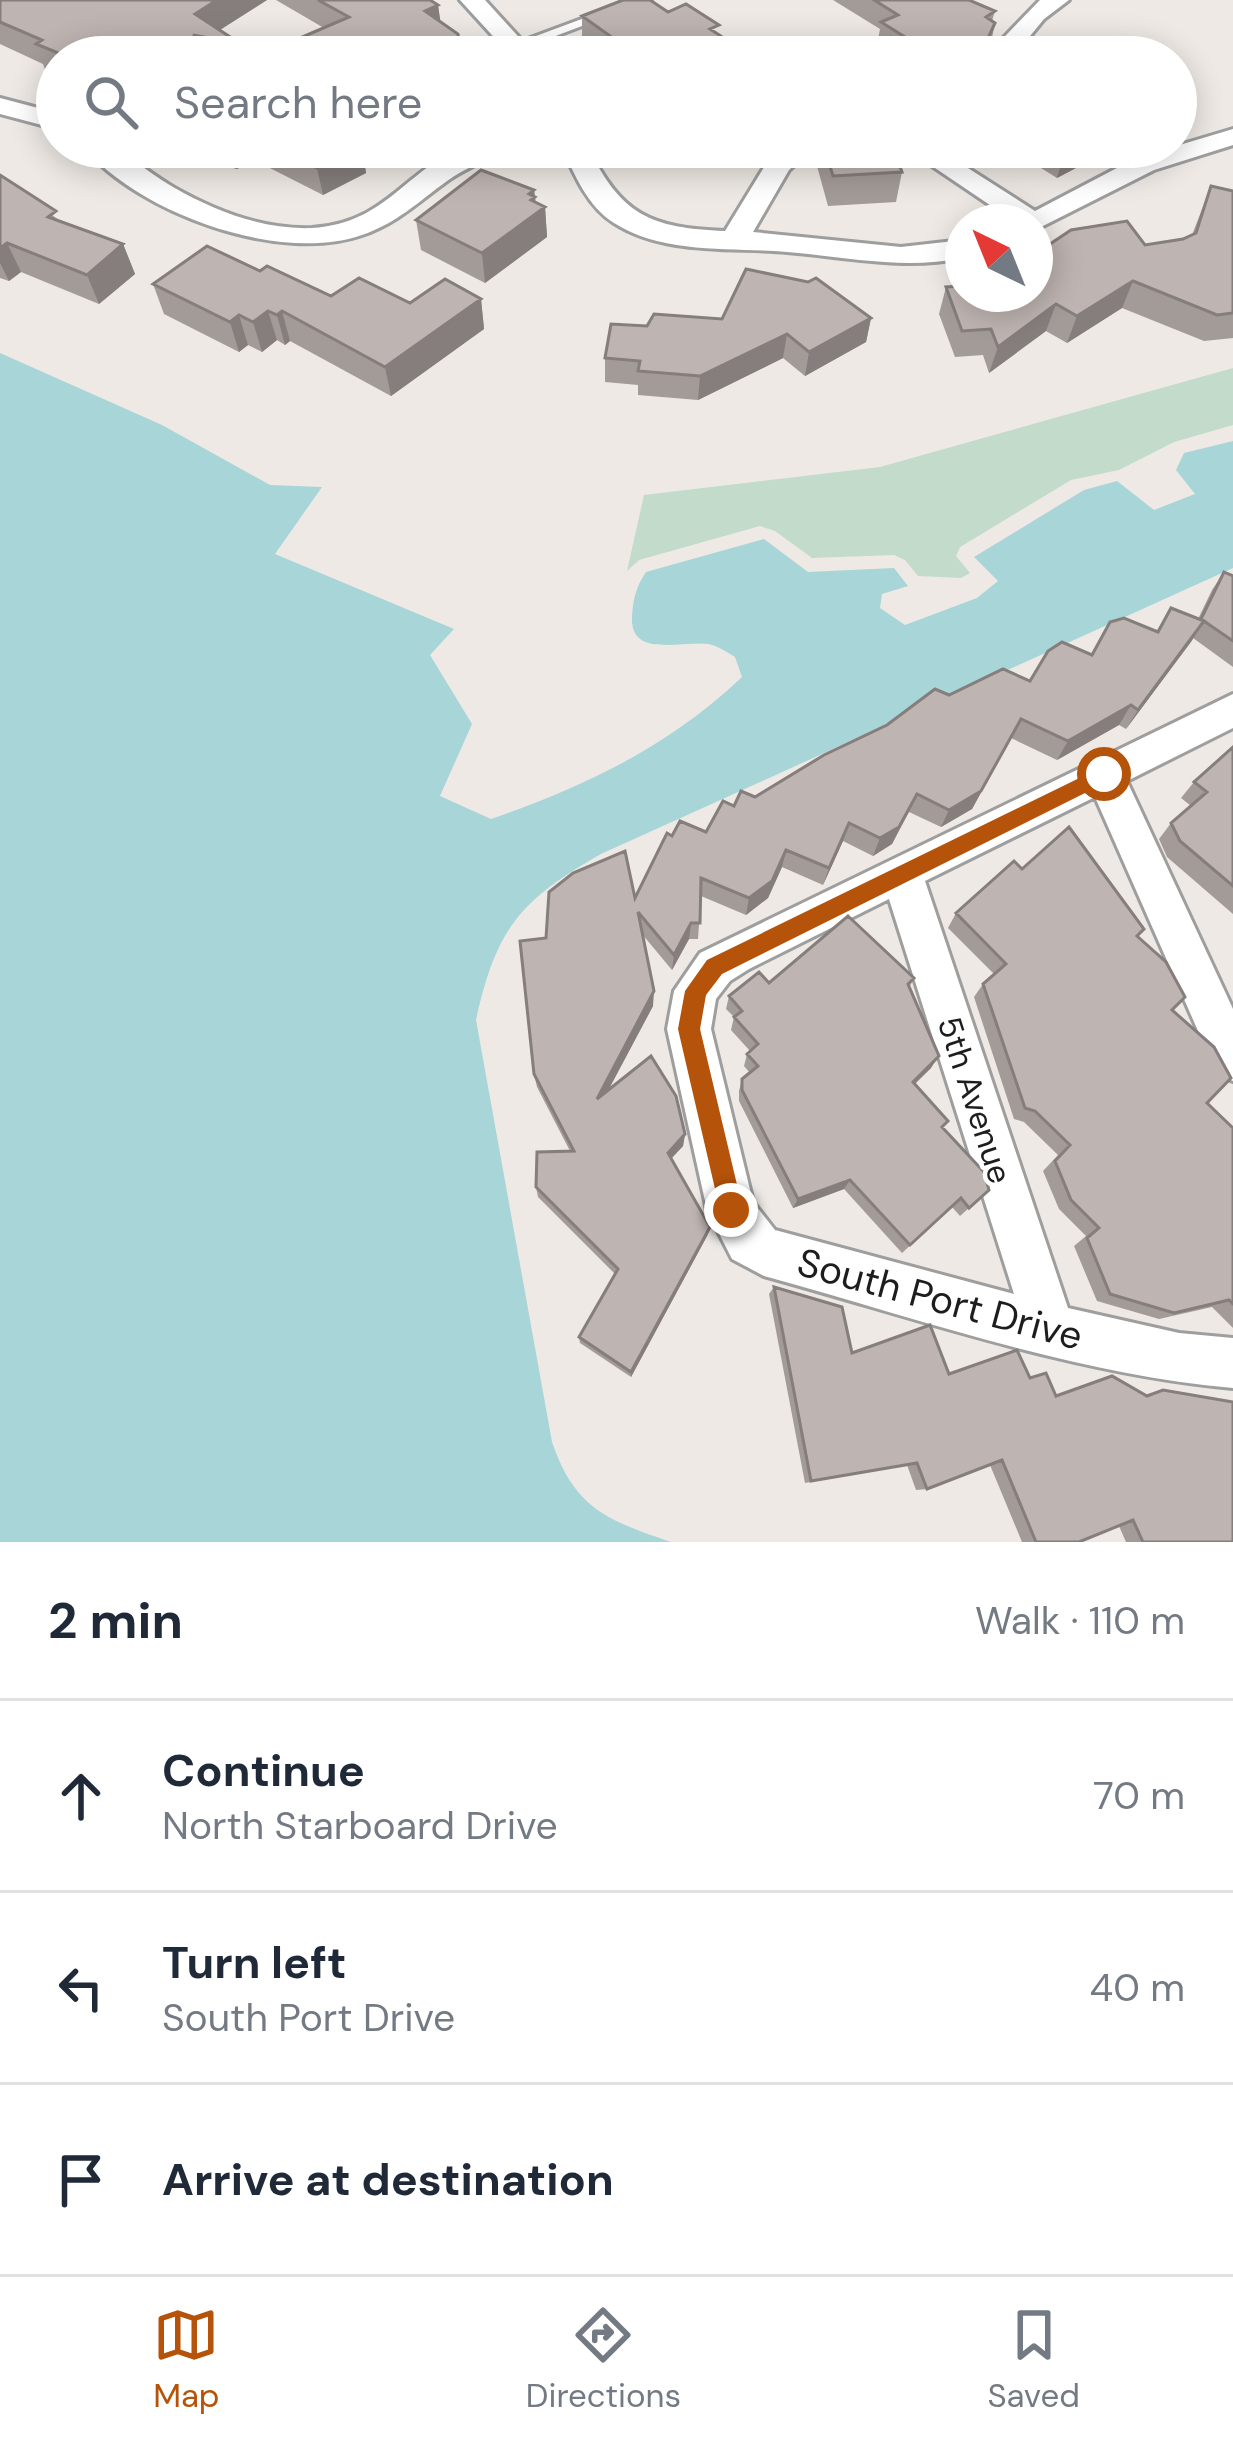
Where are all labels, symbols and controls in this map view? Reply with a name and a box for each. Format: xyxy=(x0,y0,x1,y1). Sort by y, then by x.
search box xyxy=(36,36,1197,168)
icon: search xyxy=(78,69,144,135)
text: Search here xyxy=(174,73,422,132)
north arrow xyxy=(945,204,1053,312)
route start xyxy=(1077,747,1131,801)
street label: 5th Avenue xyxy=(928,1011,1022,1189)
route end xyxy=(704,1183,758,1237)
street label: South Port Drive xyxy=(792,1236,1088,1362)
text: 2 min xyxy=(48,1587,183,1654)
text: Walk · 110 m xyxy=(975,1595,1185,1646)
text: Continue xyxy=(162,1741,365,1800)
icon: ahead xyxy=(48,1763,114,1829)
text: 70 m xyxy=(1093,1770,1185,1821)
text: North Starboard Drive xyxy=(162,1800,558,1851)
text: Turn left xyxy=(162,1933,346,1992)
icon: left xyxy=(48,1955,114,2021)
text: 40 m xyxy=(1090,1962,1185,2013)
text: South Port Drive xyxy=(162,1992,455,2043)
icon: arrive xyxy=(48,2147,114,2213)
text: Arrive at destination xyxy=(162,2150,614,2209)
tab: Map xyxy=(153,2302,220,2417)
tab: Directions xyxy=(526,2302,681,2417)
tab: Saved xyxy=(987,2302,1080,2417)

